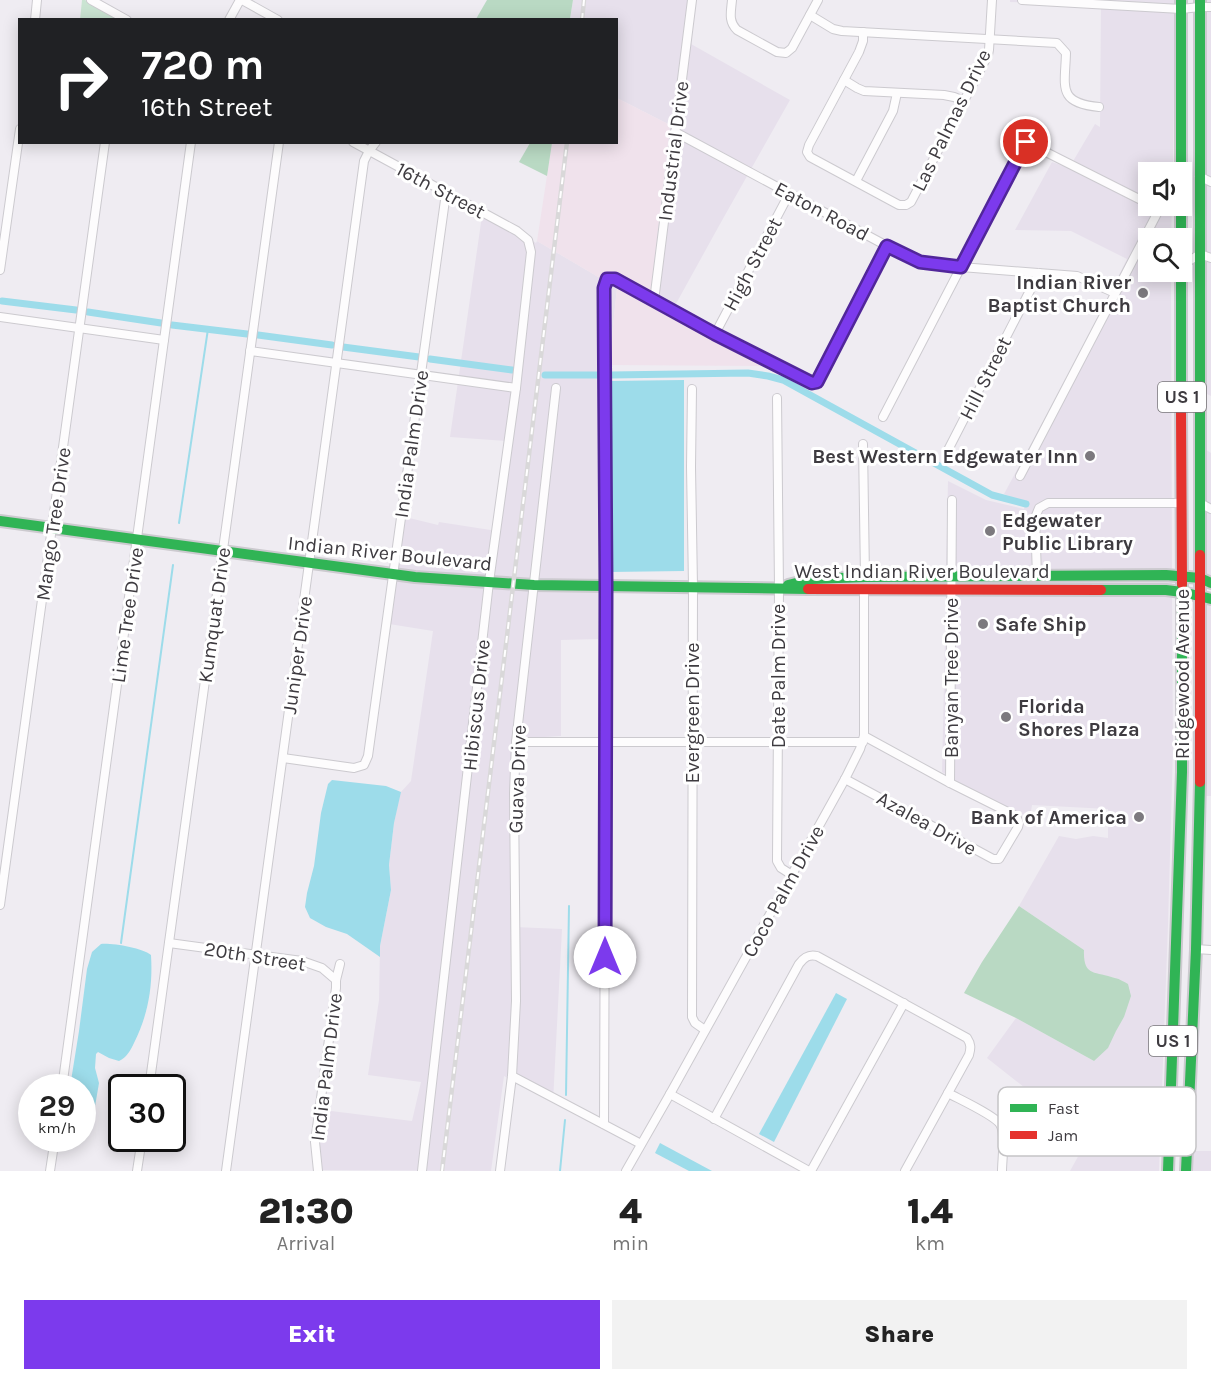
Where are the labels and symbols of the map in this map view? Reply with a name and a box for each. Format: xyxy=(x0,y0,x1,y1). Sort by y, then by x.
street label: Las Palmas Drive xyxy=(907,46,996,195)
street label: Industrial Drive xyxy=(653,80,693,222)
pin xyxy=(1000,116,1051,167)
street label: 16th Street xyxy=(392,157,490,224)
street label: Eaton Road xyxy=(771,177,873,246)
street label: High Street xyxy=(718,213,787,315)
place label: Indian River Baptist Church xyxy=(988,271,1131,317)
marker: Indian River Baptist Church xyxy=(1136,286,1150,300)
street label: Hill Street xyxy=(955,332,1016,424)
street label: India Palm Drive xyxy=(390,369,433,519)
road number: US 1 xyxy=(1158,382,1206,412)
place label: Best Western Edgewater Inn xyxy=(812,445,1078,468)
street label: Mango Tree Drive xyxy=(31,446,76,602)
marker: Best Western Edgewater Inn xyxy=(1083,449,1097,463)
place label: Edgewater Public Library xyxy=(1002,509,1133,555)
marker: Edgewater Public Library xyxy=(983,524,997,538)
street label: Indian River Boulevard xyxy=(287,531,493,576)
street label: Lime Tree Drive xyxy=(107,546,148,684)
street label: Kumquat Drive xyxy=(194,546,235,684)
street label: West Indian River Boulevard xyxy=(794,560,1050,583)
street label: Ridgewood Avenue xyxy=(1171,589,1194,759)
street label: Juniper Drive xyxy=(278,595,317,716)
street label: Banyan Tree Drive xyxy=(940,598,963,758)
street label: Date Palm Drive xyxy=(767,604,790,748)
place label: Safe Ship xyxy=(995,613,1086,636)
marker: Safe Ship xyxy=(976,617,990,631)
street label: Hibiscus Drive xyxy=(458,638,495,772)
street label: Evergreen Drive xyxy=(681,642,704,784)
place label: Florida Shores Plaza xyxy=(1018,695,1140,741)
marker: Florida Shores Plaza xyxy=(999,710,1013,724)
street label: Guava Drive xyxy=(504,724,531,834)
street label: Azalea Drive xyxy=(873,787,981,860)
place label: Bank of America xyxy=(970,806,1127,829)
marker: Bank of America xyxy=(1132,810,1146,824)
street label: Coco Palm Drive xyxy=(738,821,829,961)
position arrow xyxy=(573,925,637,989)
street label: 20th Street xyxy=(202,937,308,976)
street label: India Palm Drive xyxy=(306,992,347,1142)
road number: US 1 xyxy=(1149,1026,1197,1056)
speed limit sign: 30 xyxy=(108,1074,186,1152)
legend xyxy=(998,1087,1196,1156)
text: Fast xyxy=(1048,1099,1079,1118)
text: Jam xyxy=(1048,1126,1078,1145)

